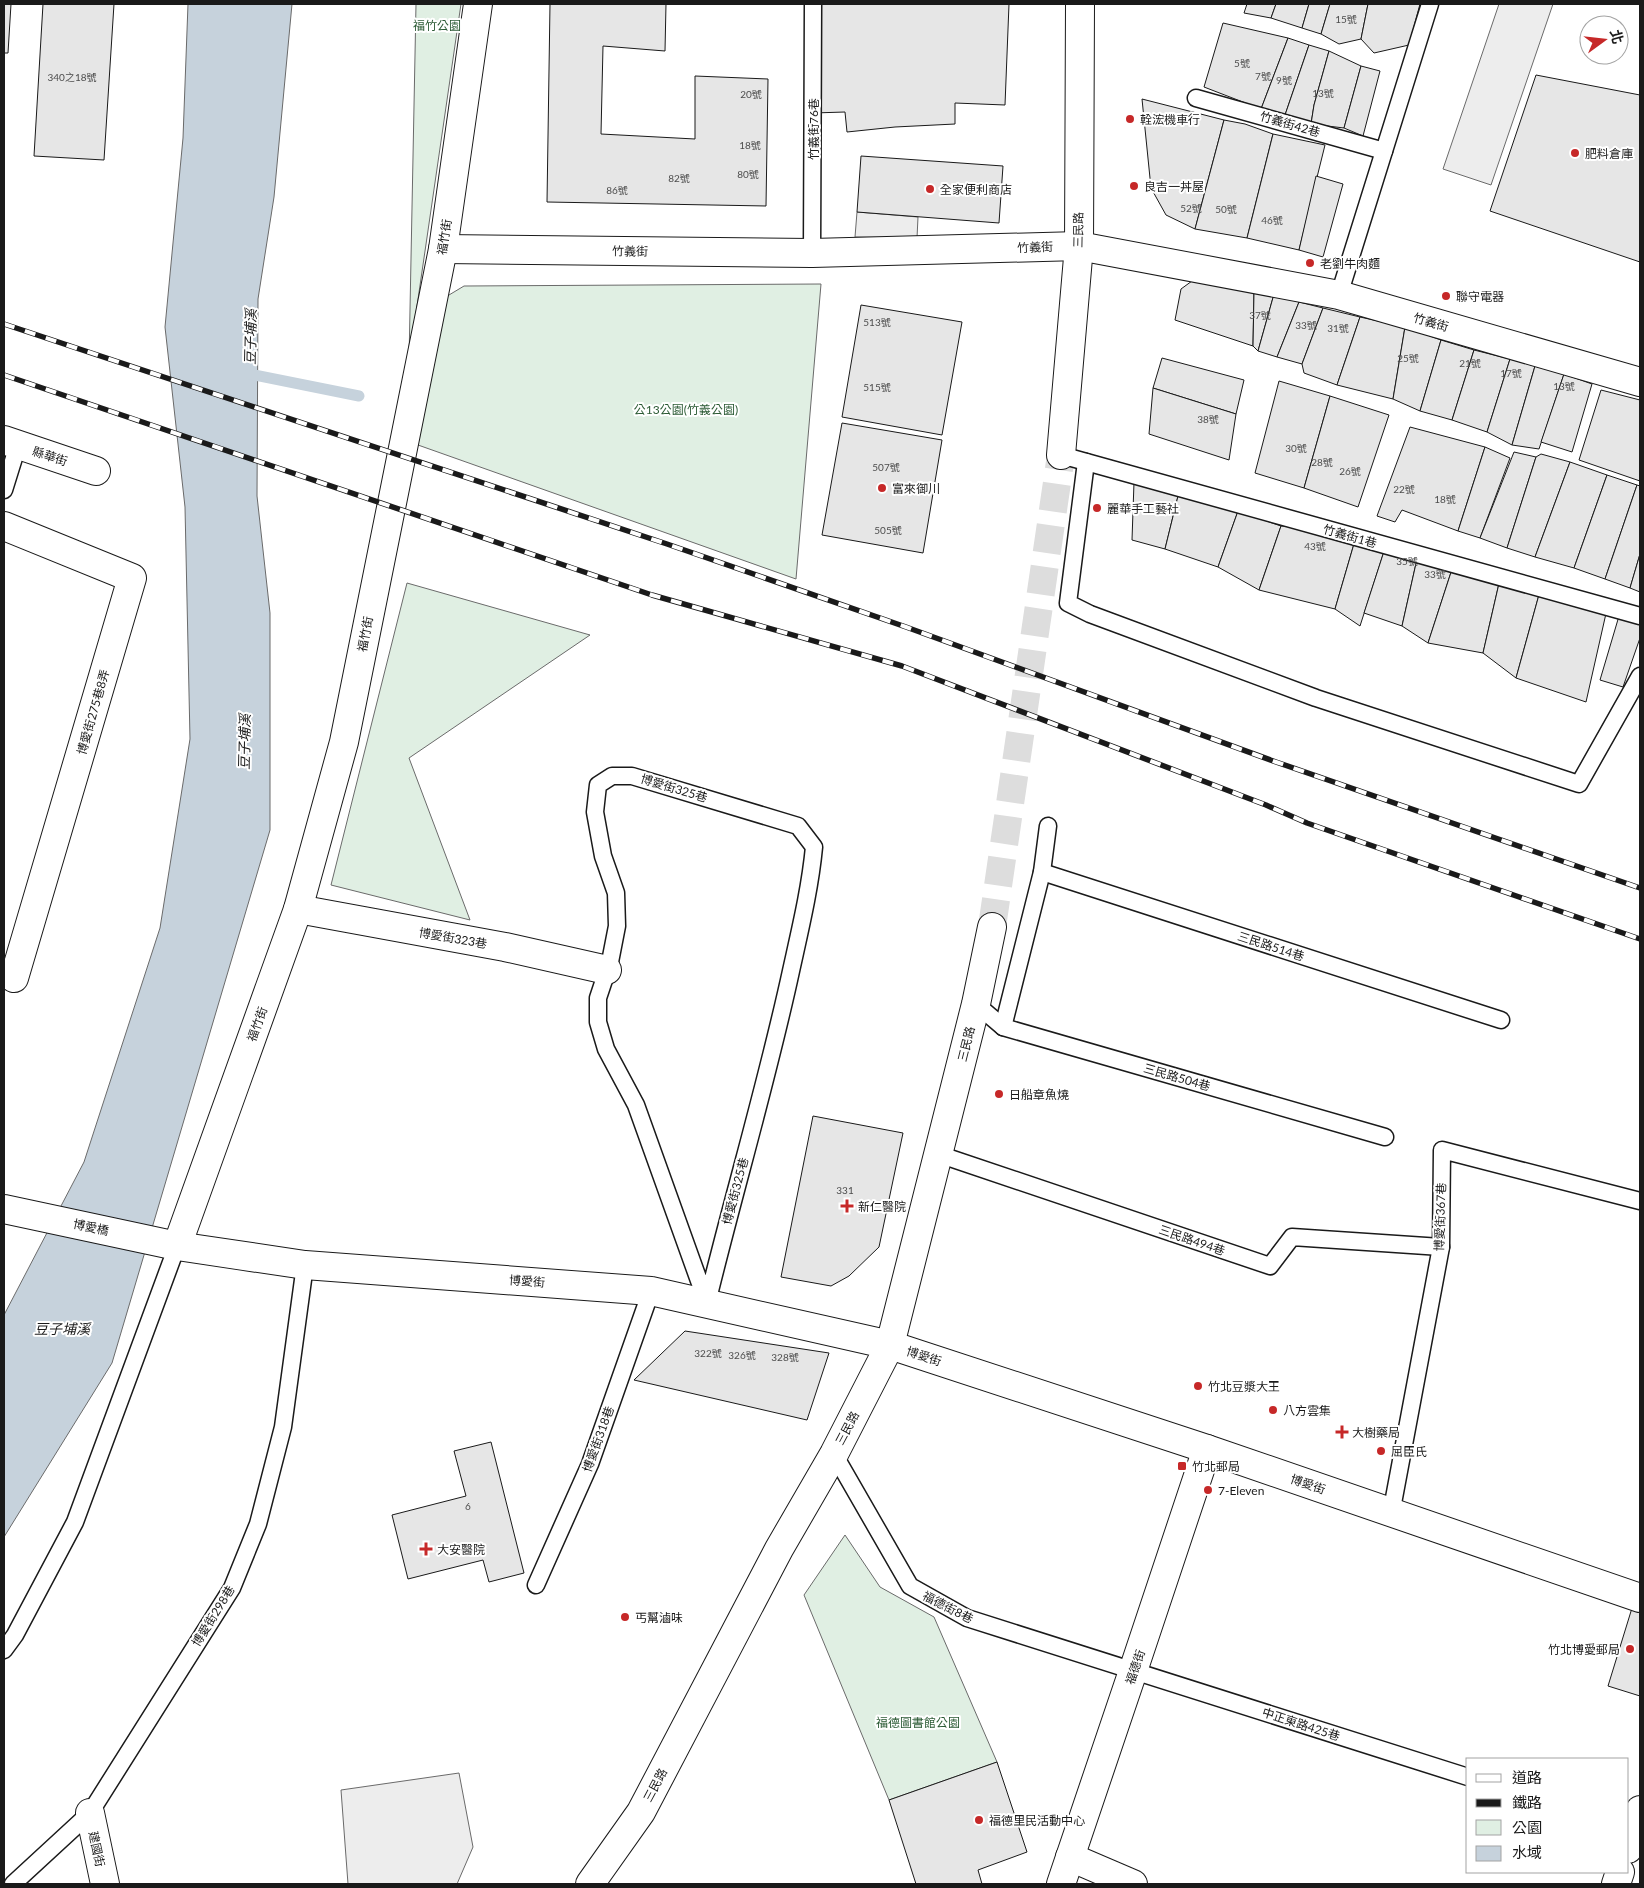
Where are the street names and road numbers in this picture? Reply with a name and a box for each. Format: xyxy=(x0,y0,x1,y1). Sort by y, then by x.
street label: 竹義街76巷 xyxy=(806,98,821,160)
street label: 竹義街42巷 xyxy=(1258,108,1322,140)
street label: 三民路 xyxy=(1070,212,1086,248)
street label: 福竹街 xyxy=(434,218,454,256)
street label: 竹義街 xyxy=(1017,239,1053,255)
street label: 竹義街 xyxy=(612,243,648,259)
street label: 竹義街 xyxy=(1412,310,1450,334)
street label: 縣華街 xyxy=(31,443,69,469)
street label: 竹義街1巷 xyxy=(1322,521,1378,551)
street label: 福竹街 xyxy=(354,615,376,653)
street label: 博愛街275巷8弄 xyxy=(74,668,112,756)
street label: 博愛街325巷 xyxy=(639,771,709,805)
street label: 博愛街323巷 xyxy=(418,925,488,951)
street label: 三民路514巷 xyxy=(1236,928,1306,964)
street label: 福竹街 xyxy=(244,1005,270,1043)
street label: 三民路 xyxy=(954,1025,978,1063)
street label: 三民路504巷 xyxy=(1142,1060,1212,1094)
street label: 博愛街325巷 xyxy=(719,1156,751,1226)
street label: 博愛街367巷 xyxy=(1431,1182,1449,1252)
street label: 博愛橋 xyxy=(72,1216,110,1238)
street label: 三民路494巷 xyxy=(1157,1222,1227,1258)
street label: 博愛街 xyxy=(509,1272,545,1290)
street label: 博愛街 xyxy=(905,1343,943,1369)
street label: 博愛街318巷 xyxy=(579,1404,617,1474)
street label: 三民路 xyxy=(832,1409,862,1447)
street label: 博愛街 xyxy=(1289,1471,1327,1497)
street label: 博愛街298巷 xyxy=(188,1583,238,1649)
street label: 福德街8巷 xyxy=(920,1588,976,1626)
street label: 福德街 xyxy=(1122,1648,1148,1686)
street label: 中正東路425巷 xyxy=(1260,1704,1342,1744)
street label: 三民路 xyxy=(640,1766,670,1804)
street label: 建國街 xyxy=(86,1830,108,1868)

